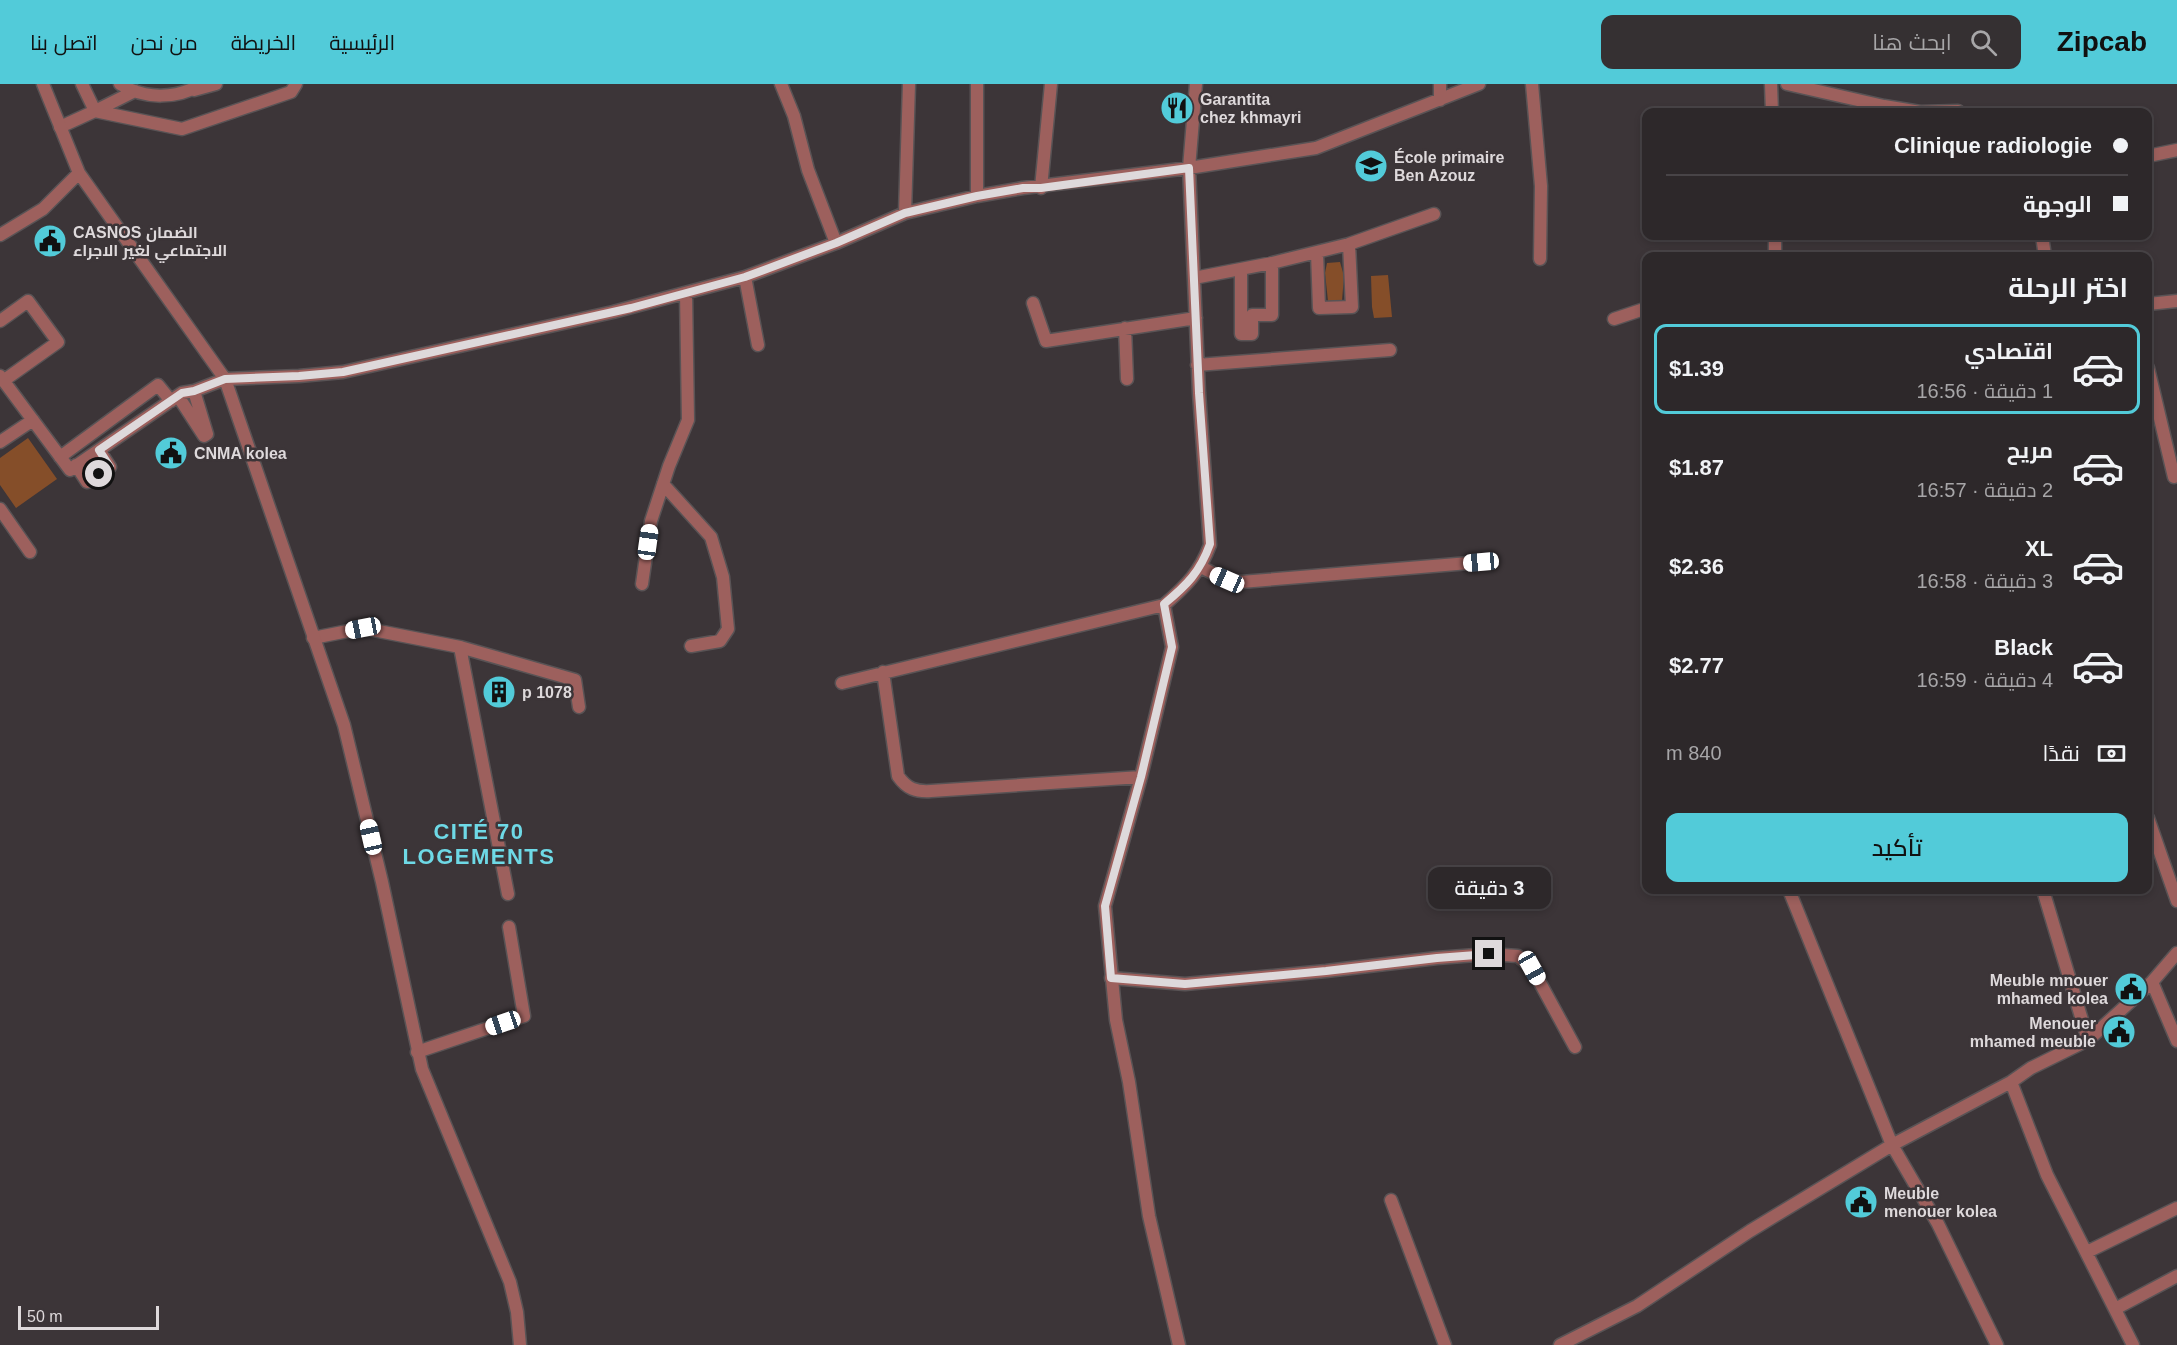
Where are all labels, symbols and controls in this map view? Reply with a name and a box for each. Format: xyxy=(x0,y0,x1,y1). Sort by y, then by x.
search box xyxy=(1601,15,2021,69)
icon: search xyxy=(1967,26,2000,59)
text: Zipcab xyxy=(2057,26,2147,57)
text: ابحث هنا xyxy=(1872,30,1952,55)
text: اتصل بنا xyxy=(30,31,98,54)
text: من نحن xyxy=(131,31,198,54)
text: الخريطة xyxy=(231,31,296,54)
text: الرئيسية xyxy=(329,31,395,54)
restaurant icon: Garantita chez khmayri xyxy=(1159,90,1195,126)
place label: Garantita chez khmayri xyxy=(1200,91,1301,126)
text: Clinique radiologie xyxy=(1894,133,2092,158)
school or university icon: École primaire Ben Azouz xyxy=(1353,148,1389,184)
place label: École primaire Ben Azouz xyxy=(1394,148,1504,184)
text: الوجهة xyxy=(2023,192,2092,217)
public building icon: CASNOS الضمان الاجتماعي لغير الاجراء xyxy=(32,223,68,259)
place label: CASNOS الضمان الاجتماعي لغير الاجراء xyxy=(73,224,227,263)
text: اختر الرحلة xyxy=(2008,273,2128,303)
text: اقتصادي xyxy=(1964,339,2053,364)
icon: car xyxy=(2071,342,2125,396)
text: $1.39 xyxy=(1669,356,1724,381)
text: 1 دقيقة · 16:56 xyxy=(1916,380,2053,402)
public building icon: CNMA kolea xyxy=(153,435,189,471)
text: مريح xyxy=(2007,438,2053,463)
icon: car xyxy=(2071,441,2125,495)
place label: CNMA kolea xyxy=(194,445,287,462)
text: $1.87 xyxy=(1669,455,1724,480)
route start xyxy=(85,460,112,487)
text: 2 دقيقة · 16:57 xyxy=(1916,479,2053,501)
car xyxy=(637,523,659,561)
text: XL xyxy=(2025,536,2053,561)
icon: car xyxy=(2071,540,2125,594)
car xyxy=(1462,551,1500,573)
text: $2.36 xyxy=(1669,554,1724,579)
car xyxy=(1207,564,1247,596)
text: 3 دقيقة · 16:58 xyxy=(1916,570,2053,592)
car xyxy=(344,616,382,640)
text: Black xyxy=(1994,635,2053,660)
icon: car xyxy=(2071,639,2125,693)
text: $2.77 xyxy=(1669,653,1724,678)
text: 4 دقيقة · 16:59 xyxy=(1916,669,2053,691)
building icon: p 1078 xyxy=(481,674,517,710)
place label: p 1078 xyxy=(522,684,572,701)
icon: cash xyxy=(2095,737,2128,770)
text: نقدًا xyxy=(2042,741,2080,766)
text: 840 m xyxy=(1666,742,1722,764)
button: تأكيد xyxy=(1666,813,2128,882)
car xyxy=(358,817,384,857)
district label: CITÉ 70 LOGEMENTS xyxy=(403,819,555,869)
callout: 3 دقيقة xyxy=(1428,867,1550,909)
text: 3 دقيقة xyxy=(1455,877,1524,899)
route end xyxy=(1475,940,1502,967)
car xyxy=(1515,948,1549,988)
public building icon: Meuble mnouer mhamed kolea xyxy=(2113,971,2149,1007)
place label: Meuble mnouer mhamed kolea xyxy=(1990,972,2108,1007)
car xyxy=(483,1009,523,1037)
public building icon: Menouer mhamed meuble xyxy=(2101,1014,2137,1050)
place label: Menouer mhamed meuble xyxy=(1970,1015,2096,1050)
public building icon: Meuble menouer kolea xyxy=(1843,1184,1879,1220)
place label: Meuble menouer kolea xyxy=(1884,1185,1997,1220)
scale bar xyxy=(18,1303,159,1330)
text: 50 m xyxy=(27,1308,63,1325)

